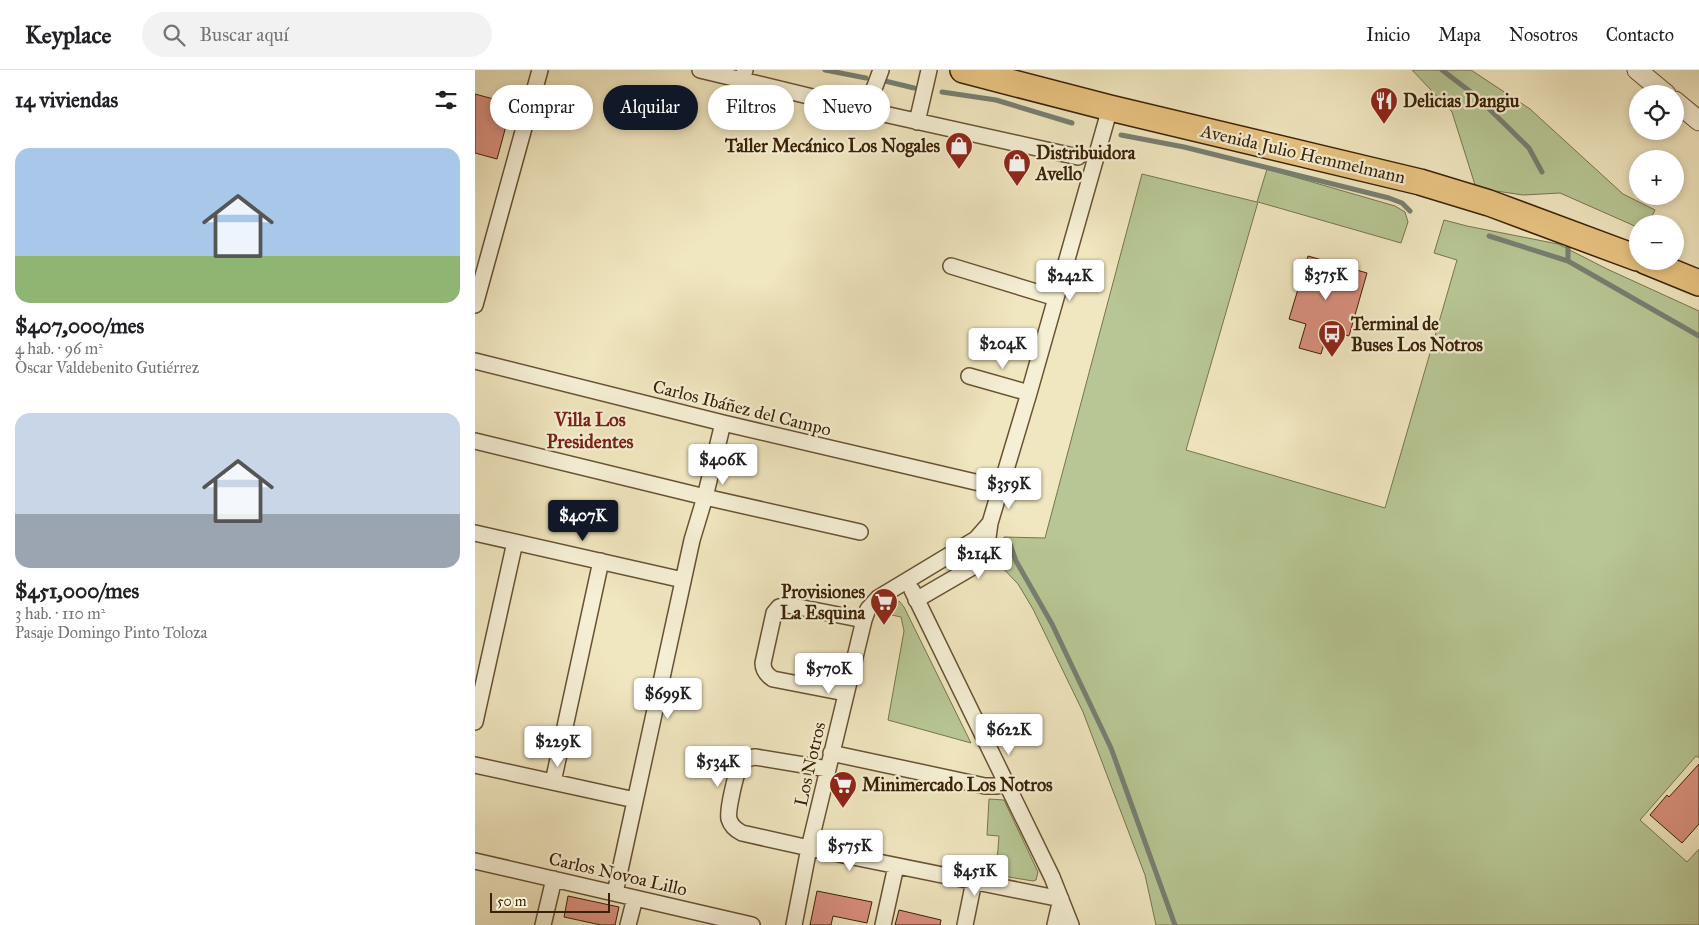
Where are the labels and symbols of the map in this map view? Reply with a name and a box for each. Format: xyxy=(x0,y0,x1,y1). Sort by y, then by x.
restaurant icon: Delicias Dangiu xyxy=(1369,86,1399,125)
place label: Delicias Dangiu xyxy=(1403,90,1520,113)
street label: Avenida Julio Hemmelmann xyxy=(1197,120,1408,189)
shop icon: Taller Mecánico Los Nogales xyxy=(944,131,974,170)
place label: Taller Mecánico Los Nogales xyxy=(724,135,940,158)
place label: Distribuidora Avello xyxy=(1035,142,1136,185)
shop icon: Distribuidora Avello xyxy=(1002,148,1032,187)
pin: $375K xyxy=(1291,258,1361,301)
pin: $242K xyxy=(1035,260,1105,302)
place label: Terminal de Buses Los Notros xyxy=(1350,313,1483,356)
bus stop icon: Terminal de Buses Los Notros xyxy=(1317,319,1347,358)
pin: $204K xyxy=(968,328,1038,370)
street label: Carlos Ibáñez del Campo xyxy=(651,375,833,441)
district label: Villa Los Presidentes xyxy=(547,408,634,453)
pin: $406K xyxy=(688,444,758,486)
pin: $359K xyxy=(974,468,1044,510)
pin: $407K xyxy=(548,500,618,542)
pin: $214K xyxy=(944,538,1014,580)
place label: Provisiones La Esquina xyxy=(780,581,865,625)
supermarket icon: Provisiones La Esquina xyxy=(869,587,899,626)
pin: $570K xyxy=(794,652,864,695)
pin: $699K xyxy=(633,678,703,720)
pin: $622K xyxy=(974,714,1044,756)
street label: Los Notros xyxy=(790,720,830,808)
pin: $229K xyxy=(523,726,593,768)
pin: $534K xyxy=(683,746,753,788)
supermarket icon: Minimercado Los Notros xyxy=(828,770,858,809)
place label: Minimercado Los Notros xyxy=(862,774,1053,796)
pin: $575K xyxy=(815,830,885,872)
street label: Carlos Novoa Lillo xyxy=(547,847,689,901)
pin: $451K xyxy=(940,854,1010,897)
scale bar xyxy=(490,890,610,913)

